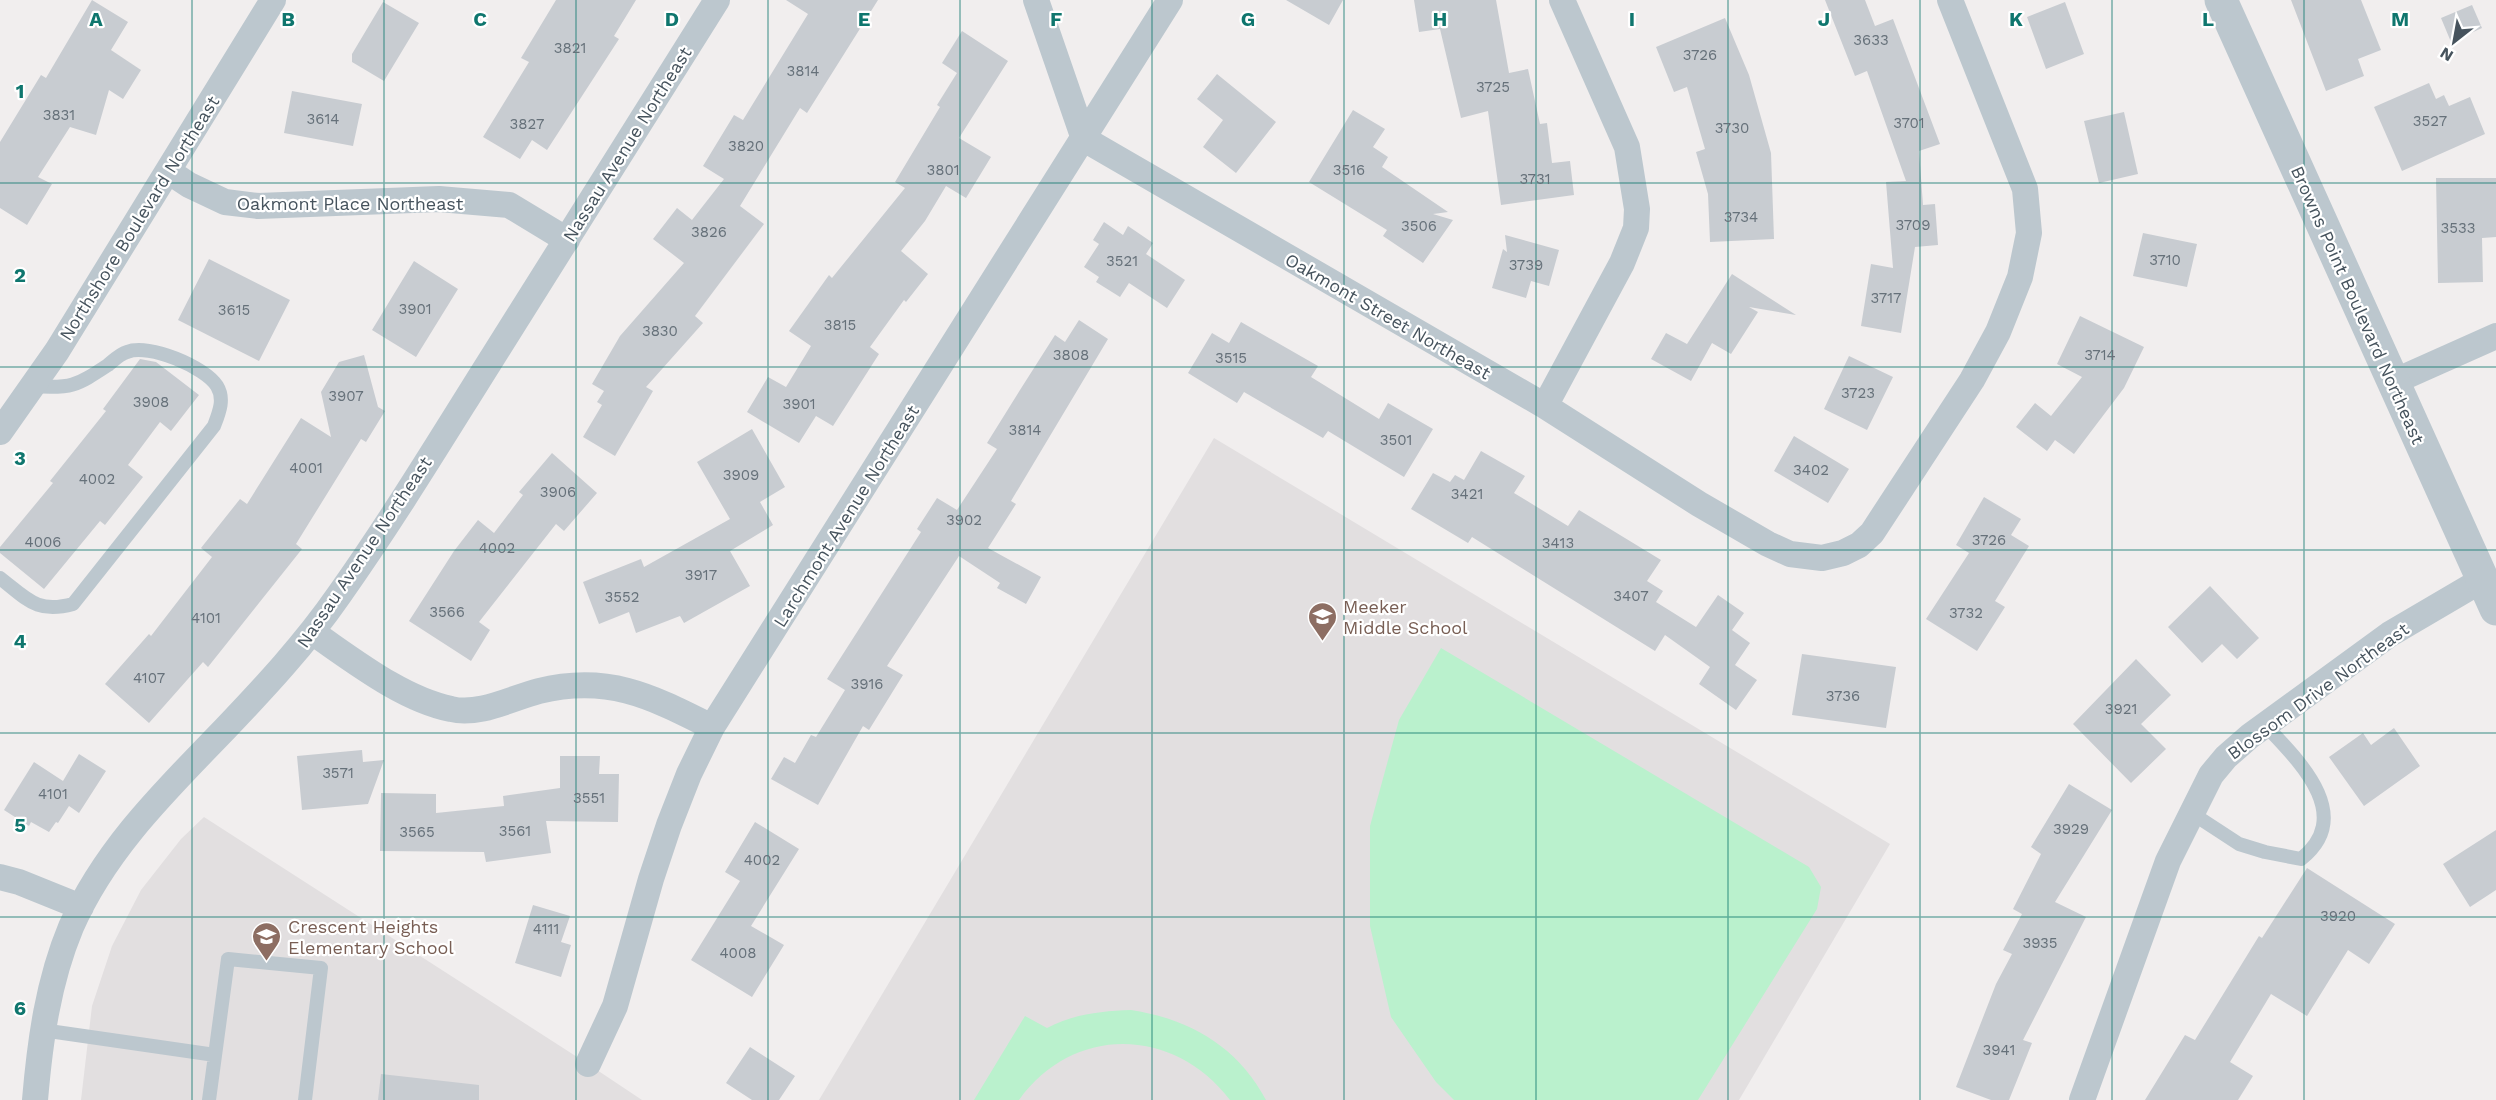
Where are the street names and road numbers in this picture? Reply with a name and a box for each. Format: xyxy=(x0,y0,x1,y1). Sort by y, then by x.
street label: Nassau Avenue Northeast xyxy=(558,42,696,245)
street label: Northshore Boulevard Northeast xyxy=(55,91,224,344)
street label: Browns Point Boulevard Northeast xyxy=(2287,163,2429,448)
street label: Oakmont Place Northeast xyxy=(237,193,464,214)
street label: Oakmont Street Northeast xyxy=(1282,248,1495,384)
street label: Larchmont Avenue Northeast xyxy=(769,401,923,631)
street label: Nassau Avenue Northeast xyxy=(292,452,436,651)
street label: Blossom Drive Northeast xyxy=(2223,618,2413,764)

